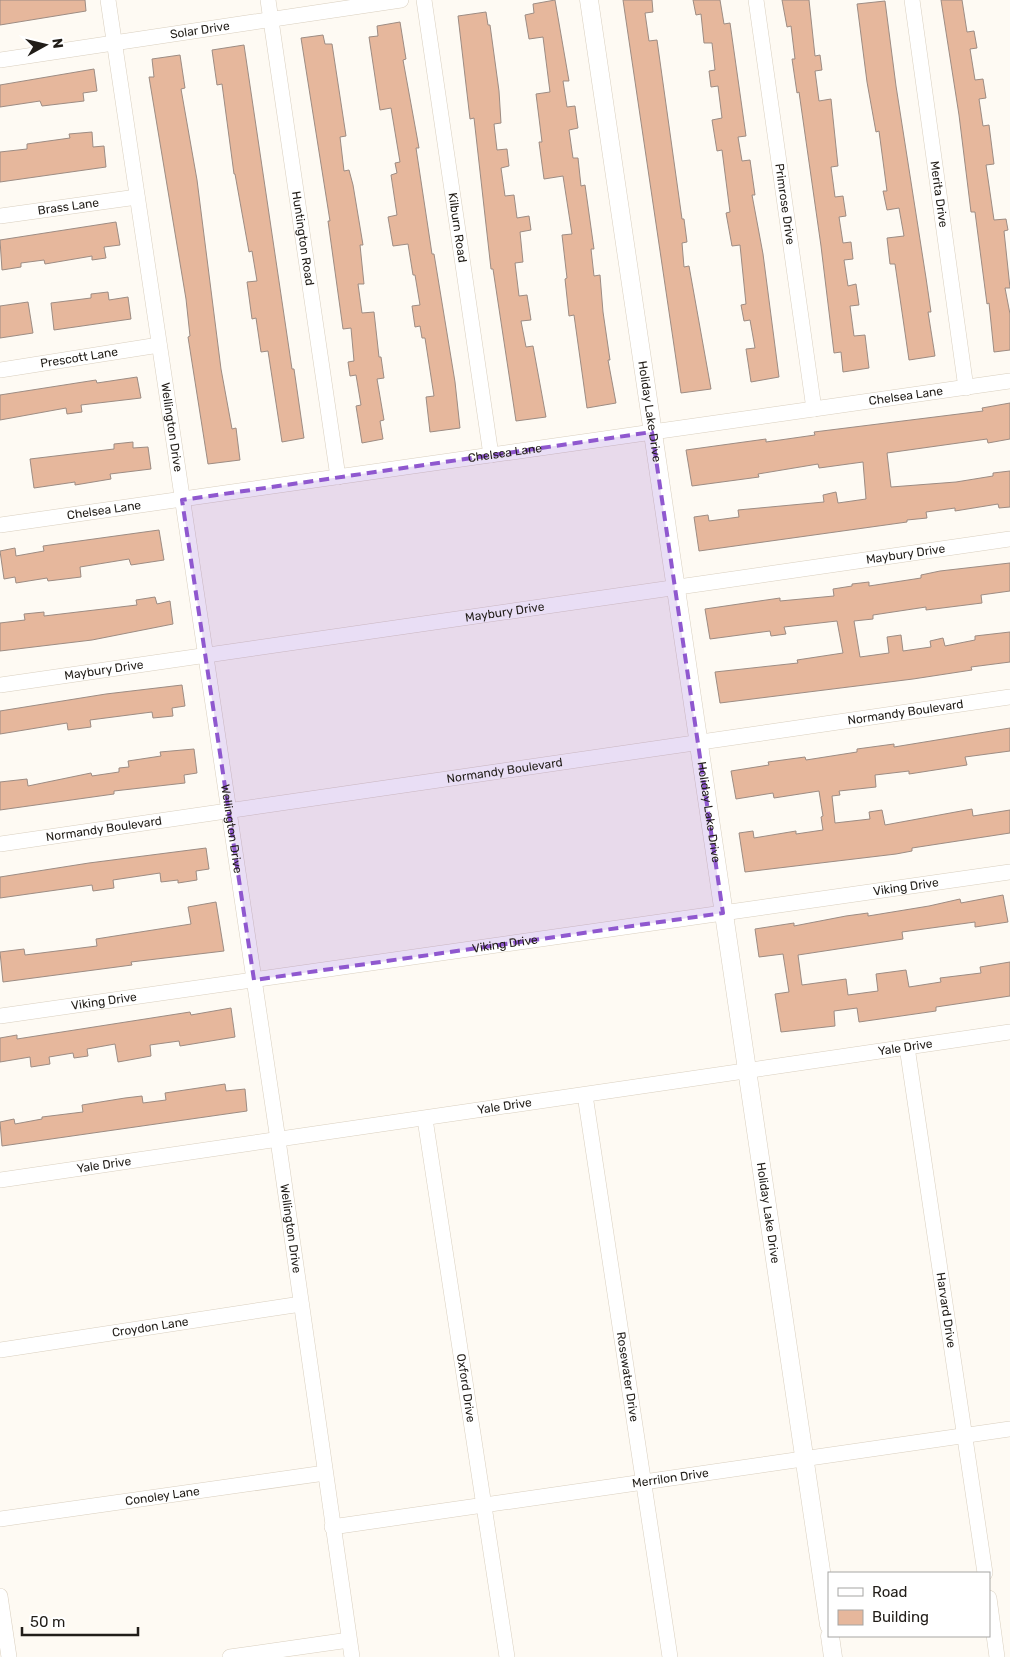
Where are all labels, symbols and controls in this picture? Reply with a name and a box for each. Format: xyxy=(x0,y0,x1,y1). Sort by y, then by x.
street label: Solar Drive xyxy=(169,19,231,41)
north arrow xyxy=(20,20,70,70)
text: N xyxy=(48,37,66,49)
street label: Merita Drive xyxy=(927,160,951,229)
street label: Primrose Drive xyxy=(772,162,798,246)
street label: Huntington Road xyxy=(289,190,317,287)
street label: Kilburn Road xyxy=(445,192,470,264)
street label: Brass Lane xyxy=(37,195,100,218)
street label: Prescott Lane xyxy=(39,345,119,371)
street label: Holiday Lake Drive xyxy=(635,360,664,463)
street label: Wellington Drive xyxy=(158,382,185,473)
street label: Chelsea Lane xyxy=(868,384,944,408)
street label: Chelsea Lane xyxy=(467,441,543,465)
street label: Chelsea Lane xyxy=(66,498,142,522)
street label: Maybury Drive xyxy=(865,541,946,567)
street label: Maybury Drive xyxy=(464,599,545,625)
street label: Maybury Drive xyxy=(63,657,145,683)
street label: Normandy Boulevard xyxy=(847,697,964,728)
street label: Normandy Boulevard xyxy=(446,755,564,786)
street label: Holiday Lake Drive xyxy=(695,761,723,864)
street label: Wellington Drive xyxy=(218,783,245,875)
street label: Normandy Boulevard xyxy=(45,814,163,844)
street label: Viking Drive xyxy=(872,875,940,898)
street label: Viking Drive xyxy=(471,932,539,956)
street label: Viking Drive xyxy=(70,990,138,1013)
street label: Yale Drive xyxy=(877,1036,934,1058)
street label: Yale Drive xyxy=(477,1095,533,1117)
street label: Yale Drive xyxy=(76,1154,132,1176)
street label: Holiday Lake Drive xyxy=(754,1161,783,1265)
street label: Wellington Drive xyxy=(277,1183,304,1274)
street label: Harvard Drive xyxy=(934,1271,959,1349)
street label: Croydon Lane xyxy=(111,1314,190,1340)
street label: Rosewater Drive xyxy=(614,1331,641,1423)
street label: Oxford Drive xyxy=(454,1353,478,1424)
street label: Merrilon Drive xyxy=(631,1466,710,1491)
street label: Conoley Lane xyxy=(124,1484,201,1508)
legend xyxy=(828,1572,990,1637)
text: Road xyxy=(872,1583,908,1601)
scale bar xyxy=(22,1604,139,1636)
text: Building xyxy=(872,1608,929,1626)
text: 50 m xyxy=(30,1613,65,1631)

